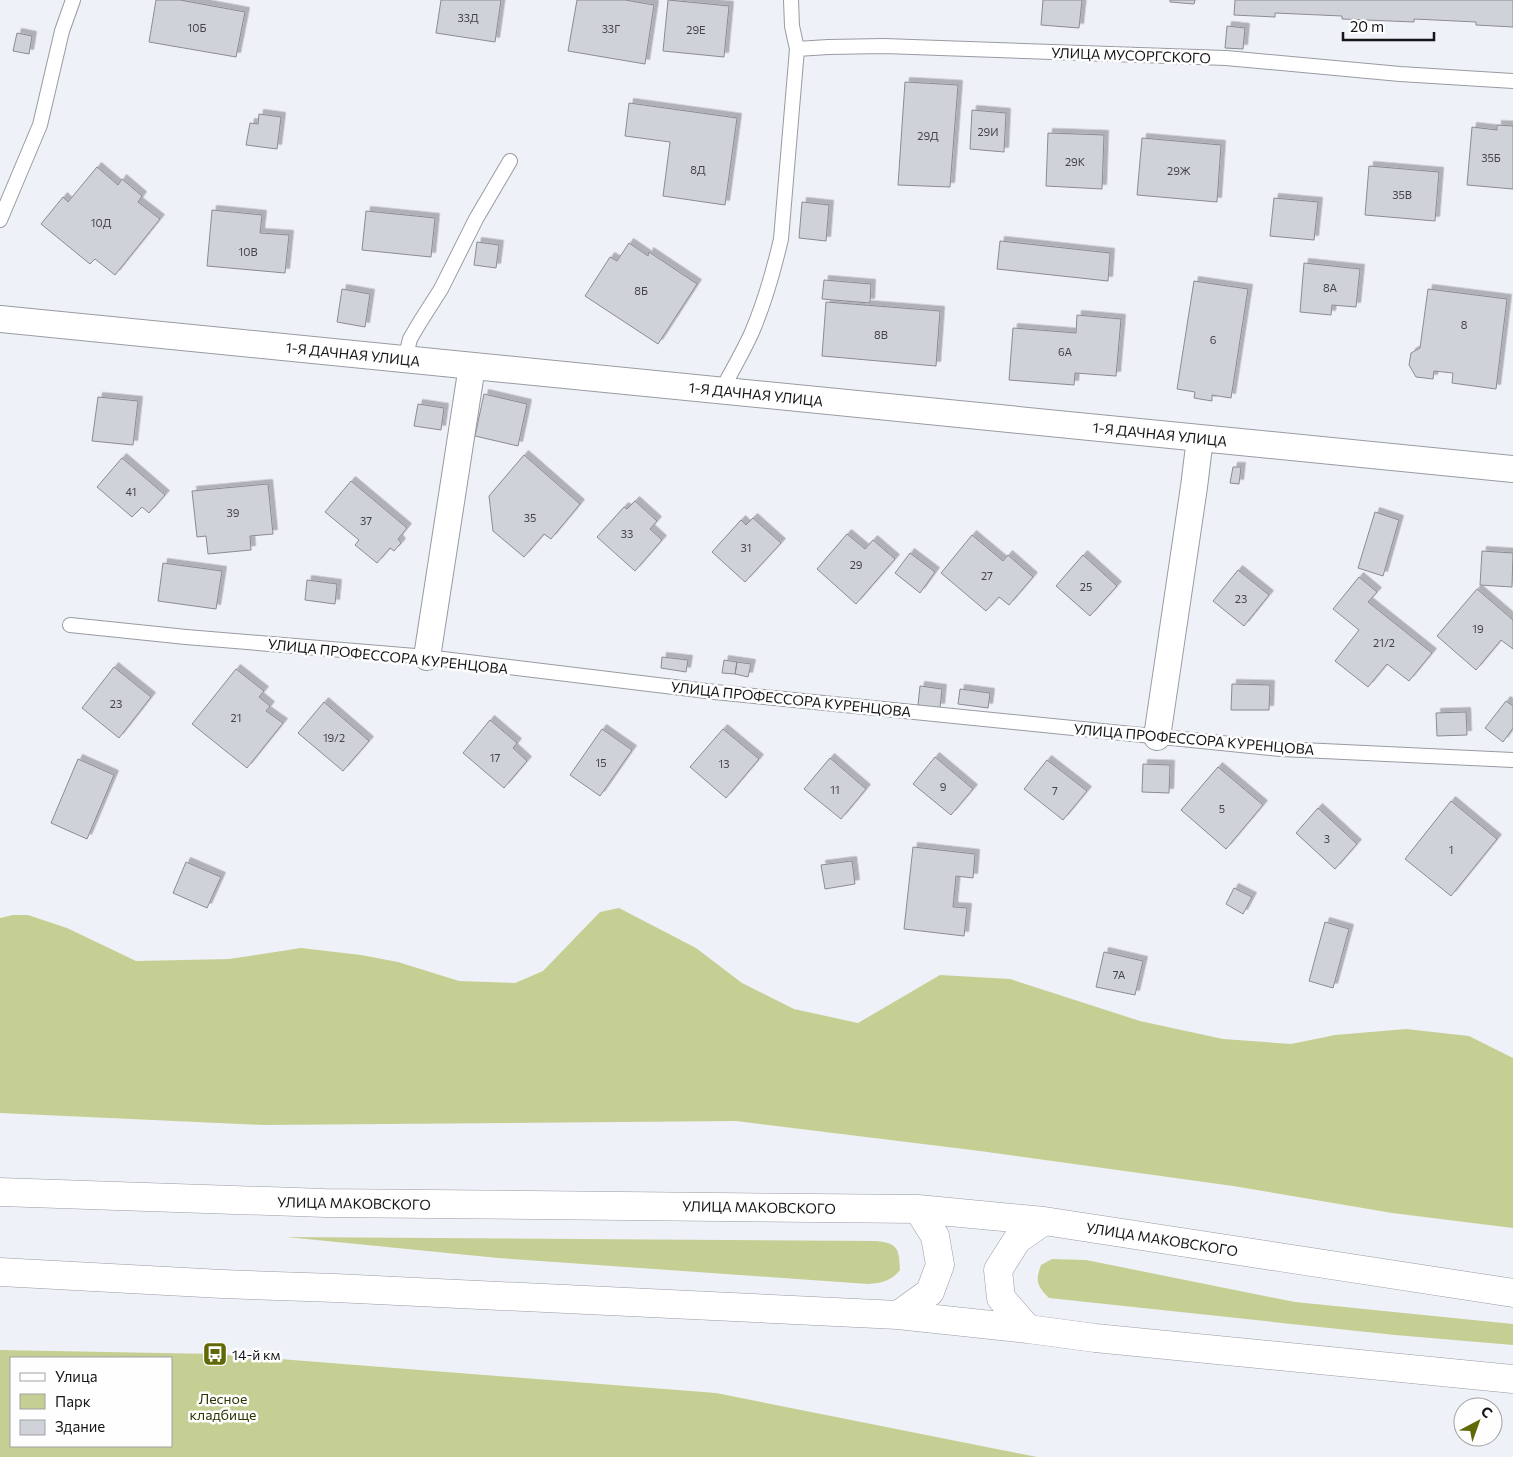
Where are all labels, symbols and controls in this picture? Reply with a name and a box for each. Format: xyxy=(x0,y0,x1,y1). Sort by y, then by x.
scale bar xyxy=(1343,10,1434,42)
house number: 33Д xyxy=(457,11,479,24)
text: 20 m xyxy=(1350,17,1384,35)
house number: 10Б xyxy=(188,21,206,34)
house number: 33Г xyxy=(602,22,620,35)
house number: 29Е xyxy=(686,23,706,36)
street label: УЛИЦА МУСОРГСКОГО xyxy=(1051,44,1211,66)
house number: 29И xyxy=(977,125,999,138)
house number: 29Д xyxy=(917,129,939,142)
house number: 35Б xyxy=(1481,151,1501,164)
house number: 29К xyxy=(1065,155,1086,168)
house number: 8Д xyxy=(690,163,706,176)
house number: 29Ж xyxy=(1167,164,1192,177)
house number: 35В xyxy=(1392,188,1412,201)
house number: 10Д xyxy=(91,216,112,229)
house number: 10В xyxy=(239,245,258,258)
house number: 8А xyxy=(1323,281,1337,294)
house number: 8Б xyxy=(634,284,648,297)
house number: 8 xyxy=(1461,318,1468,331)
house number: 8В xyxy=(874,328,888,341)
house number: 6 xyxy=(1210,333,1217,346)
street label: 1-Я ДАЧНАЯ УЛИЦА xyxy=(285,338,421,370)
house number: 6А xyxy=(1058,345,1072,358)
street label: 1-Я ДАЧНАЯ УЛИЦА xyxy=(688,378,824,410)
street label: 1-Я ДАЧНАЯ УЛИЦА xyxy=(1092,418,1228,450)
house number: 41 xyxy=(126,485,136,498)
house number: 39 xyxy=(227,506,240,519)
house number: 35 xyxy=(524,511,536,524)
house number: 37 xyxy=(360,514,372,527)
house number: 33 xyxy=(621,527,633,540)
house number: 31 xyxy=(741,541,751,554)
house number: 29 xyxy=(850,558,863,571)
house number: 27 xyxy=(981,569,993,582)
house number: 25 xyxy=(1080,580,1092,593)
house number: 23 xyxy=(1235,592,1247,605)
house number: 19 xyxy=(1472,622,1484,635)
street label: УЛИЦА ПРОФЕССОРА КУРЕНЦОВА xyxy=(267,635,509,677)
house number: 21/2 xyxy=(1373,636,1395,649)
street label: УЛИЦА ПРОФЕССОРА КУРЕНЦОВА xyxy=(670,678,912,720)
house number: 23 xyxy=(110,697,122,710)
house number: 21 xyxy=(231,711,241,724)
street label: УЛИЦА ПРОФЕССОРА КУРЕНЦОВА xyxy=(1073,720,1315,758)
house number: 19/2 xyxy=(323,731,345,744)
house number: 17 xyxy=(490,751,500,764)
house number: 15 xyxy=(595,756,607,769)
house number: 13 xyxy=(719,757,729,770)
house number: 9 xyxy=(940,780,947,793)
house number: 11 xyxy=(830,783,840,796)
house number: 7 xyxy=(1052,784,1058,797)
house number: 5 xyxy=(1219,802,1225,815)
house number: 3 xyxy=(1324,832,1330,845)
house number: 1 xyxy=(1449,843,1453,856)
house number: 7А xyxy=(1113,968,1126,981)
street label: УЛИЦА МАКОВСКОГО xyxy=(277,1193,431,1213)
street label: УЛИЦА МАКОВСКОГО xyxy=(682,1197,836,1217)
street label: УЛИЦА МАКОВСКОГО xyxy=(1085,1219,1239,1259)
bus stop icon: 14-й км xyxy=(202,1341,228,1367)
place label: 14-й км xyxy=(232,1346,281,1363)
legend xyxy=(10,1357,172,1447)
text: Улица xyxy=(55,1367,97,1385)
park label: Лесное кладбище xyxy=(190,1390,256,1423)
text: Парк xyxy=(55,1392,91,1410)
north arrow xyxy=(1453,1397,1503,1447)
text: С xyxy=(1478,1402,1496,1421)
text: Здание xyxy=(55,1417,105,1435)

